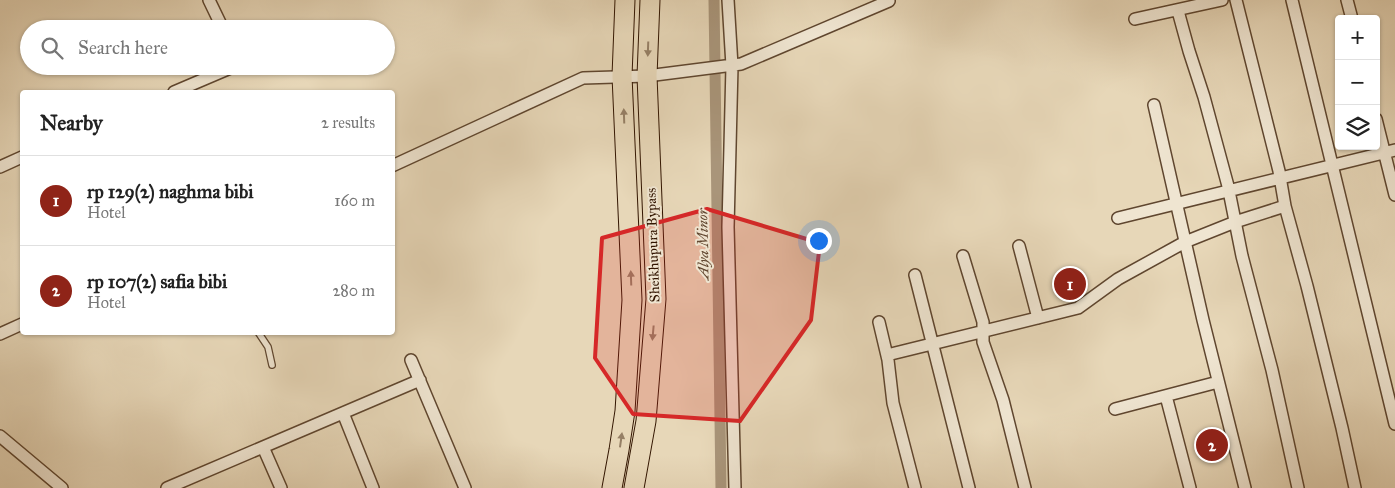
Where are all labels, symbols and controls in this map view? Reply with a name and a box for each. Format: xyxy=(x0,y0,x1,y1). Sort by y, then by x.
map controls xyxy=(1335,15,1380,150)
button: + xyxy=(1335,15,1380,60)
search box xyxy=(20,20,395,75)
icon: search xyxy=(38,34,66,62)
text: Search here xyxy=(78,36,168,59)
one-way arrow xyxy=(643,41,651,57)
button: − xyxy=(1335,60,1380,105)
button: layers xyxy=(1335,105,1380,150)
one-way arrow xyxy=(620,108,628,124)
text: Nearby xyxy=(40,110,103,136)
text: 2 results xyxy=(321,113,375,132)
text: rp 129(2) naghma bibi xyxy=(87,180,253,203)
street label: Sheikhupura Bypass xyxy=(643,187,663,303)
text: 1 xyxy=(53,191,59,210)
text: 160 m xyxy=(334,191,375,210)
text: Hotel xyxy=(87,203,125,222)
water label: Alya Minor xyxy=(693,207,713,282)
your location xyxy=(806,228,832,254)
pin: 1 xyxy=(1054,265,1086,303)
text: rp 107(2) safia bibi xyxy=(87,270,227,293)
one-way arrow xyxy=(626,270,634,286)
text: 2 xyxy=(52,281,60,300)
text: 280 m xyxy=(332,281,375,300)
text: Hotel xyxy=(87,293,125,312)
one-way arrow xyxy=(649,326,657,342)
pin: 2 xyxy=(1196,426,1228,464)
one-way arrow xyxy=(617,432,625,448)

